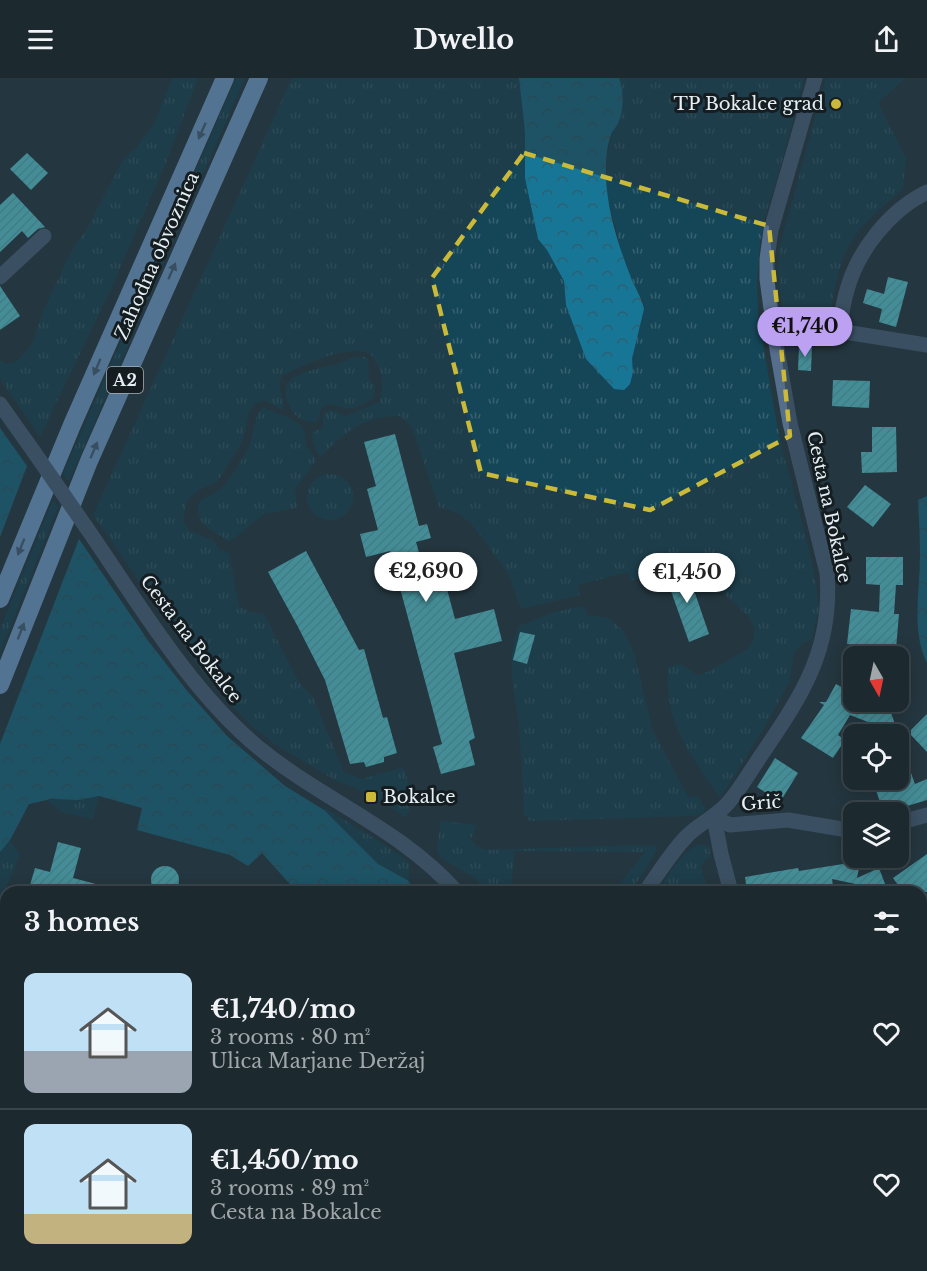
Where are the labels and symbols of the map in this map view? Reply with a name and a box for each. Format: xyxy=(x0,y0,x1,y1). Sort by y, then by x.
place label: TP Bokalce grad xyxy=(673,93,824,115)
marker: TP Bokalce grad xyxy=(829,97,843,111)
one-way arrow xyxy=(197,123,206,140)
street label: Zahodna obvoznica xyxy=(110,169,204,343)
one-way arrow xyxy=(168,263,177,280)
pin: €1,740 xyxy=(756,307,854,358)
one-way arrow xyxy=(92,358,101,376)
road number: A2 xyxy=(107,367,143,393)
street label: Cesta na Bokalce xyxy=(802,429,856,585)
one-way arrow xyxy=(89,440,99,458)
one-way arrow xyxy=(16,538,26,556)
pin: €2,690 xyxy=(377,552,475,603)
pin: €1,450 xyxy=(638,553,736,604)
street label: Cesta na Bokalce xyxy=(136,571,246,707)
one-way arrow xyxy=(16,621,26,639)
north arrow xyxy=(843,646,909,712)
place label: Bokalce xyxy=(383,786,455,808)
marker: Bokalce xyxy=(364,790,378,804)
street label: Grič xyxy=(740,791,782,815)

